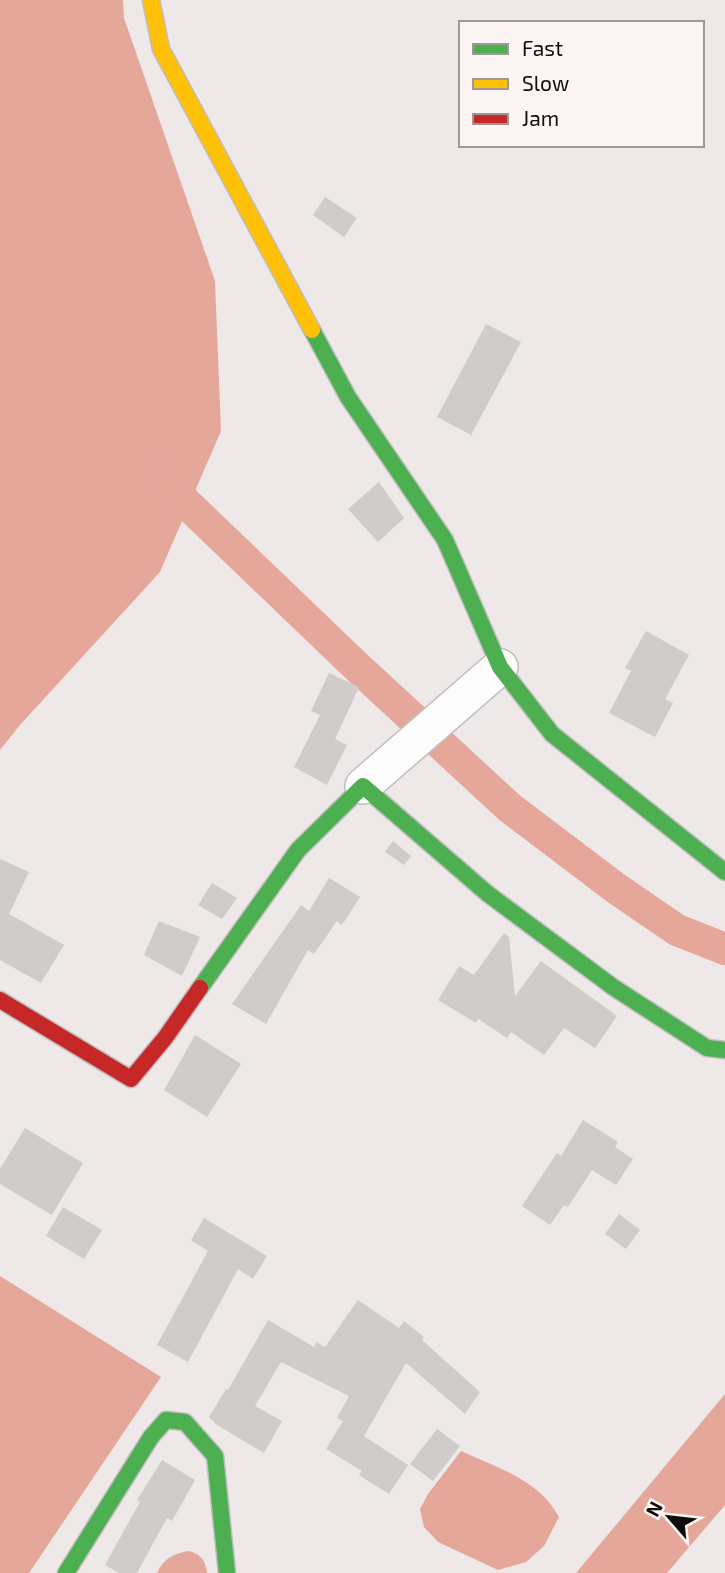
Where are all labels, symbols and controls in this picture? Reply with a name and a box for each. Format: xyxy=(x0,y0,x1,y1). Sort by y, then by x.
legend xyxy=(459,21,704,147)
text: Fast xyxy=(522,35,563,60)
text: Slow xyxy=(522,70,569,95)
text: Jam xyxy=(522,105,559,130)
north arrow xyxy=(634,1482,704,1552)
text: N xyxy=(640,1497,667,1520)

